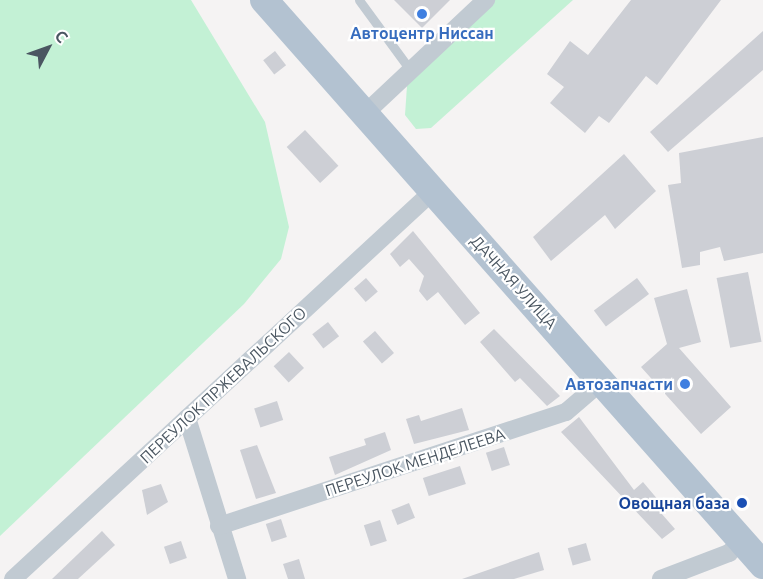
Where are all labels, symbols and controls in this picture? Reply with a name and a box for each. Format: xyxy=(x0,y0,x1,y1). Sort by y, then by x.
marker: Автоцентр Ниссан xyxy=(415,7,429,21)
north arrow xyxy=(18,18,78,78)
place label: Автоцентр Ниссан xyxy=(350,23,494,43)
text: С xyxy=(51,26,72,46)
street label: ДАЧНАЯ УЛИЦА xyxy=(467,231,561,333)
street label: ПЕРЕУЛОК ПРЖЕВАЛЬСКОГО xyxy=(136,303,310,467)
place label: Автозапчасти xyxy=(565,374,673,394)
marker: Автозапчасти xyxy=(678,377,692,391)
street label: ПЕРЕУЛОК МЕНДЕЛЕЕВА xyxy=(323,424,507,500)
place label: Овощная база xyxy=(618,493,730,513)
marker: Овощная база xyxy=(735,496,749,510)

